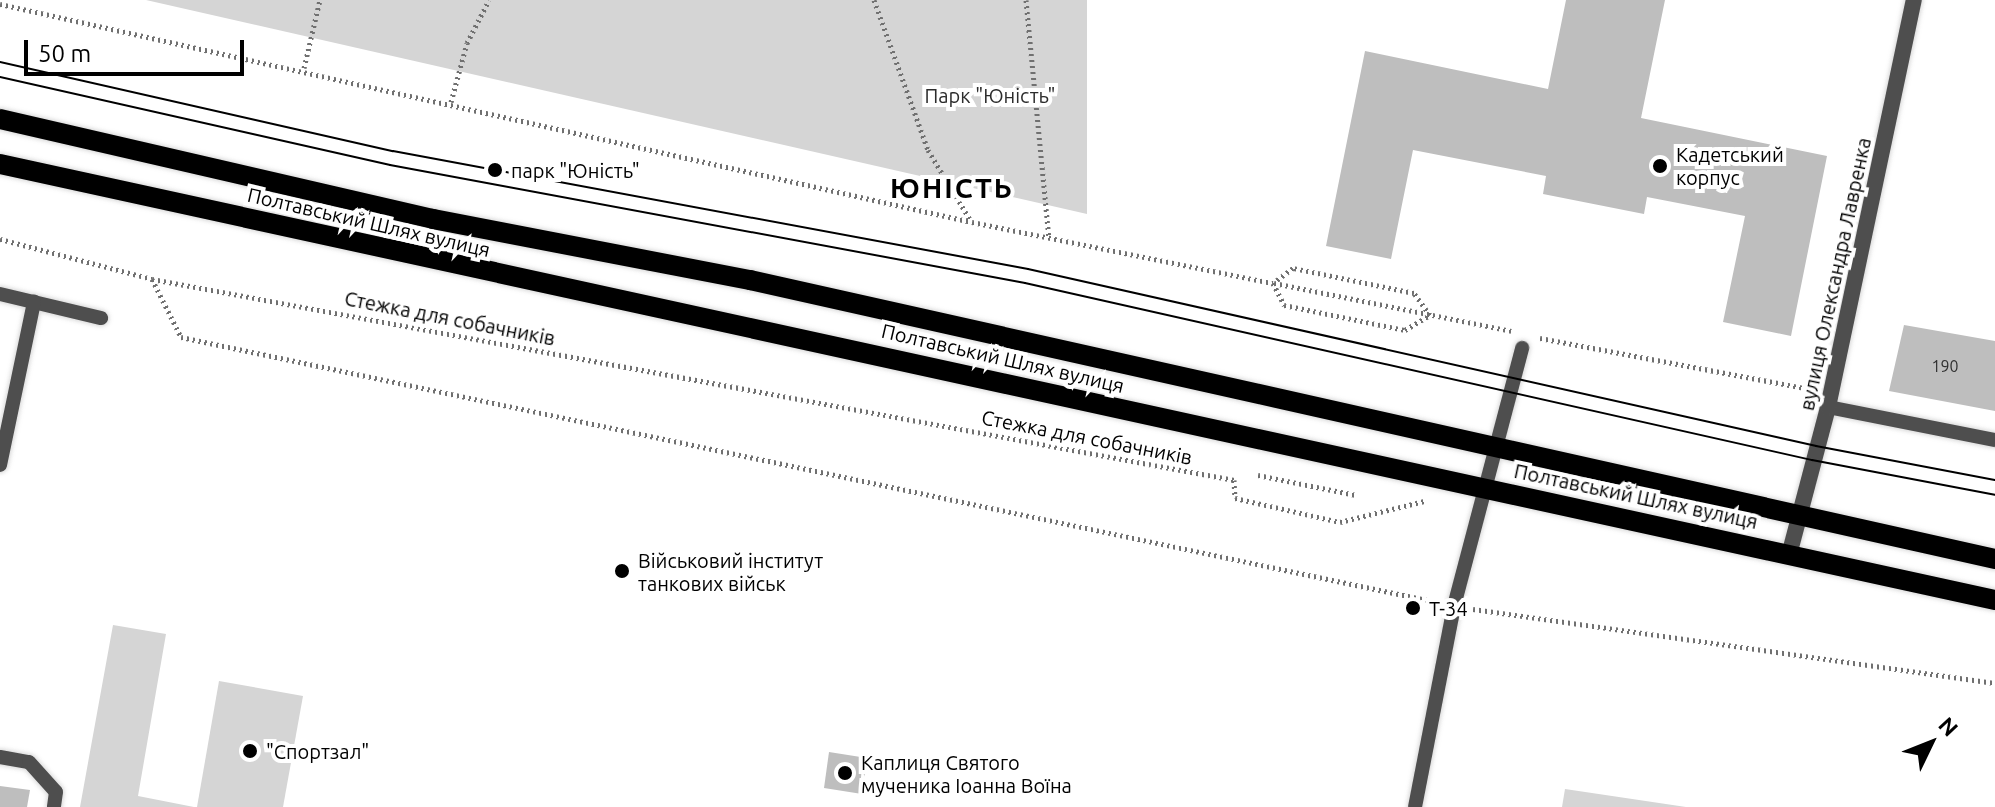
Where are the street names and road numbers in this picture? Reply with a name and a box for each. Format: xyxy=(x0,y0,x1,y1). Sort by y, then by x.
street label: вулиця Олександра Лавренка xyxy=(1794,135,1876,413)
street label: Полтавський Шлях вулиця xyxy=(245,182,493,262)
street label: Стежка для собачників xyxy=(343,286,557,350)
street label: Полтавський Шлях вулиця xyxy=(879,318,1127,398)
street label: Стежка для собачників xyxy=(980,405,1194,469)
street label: Полтавський Шлях вулиця xyxy=(1512,458,1760,534)

